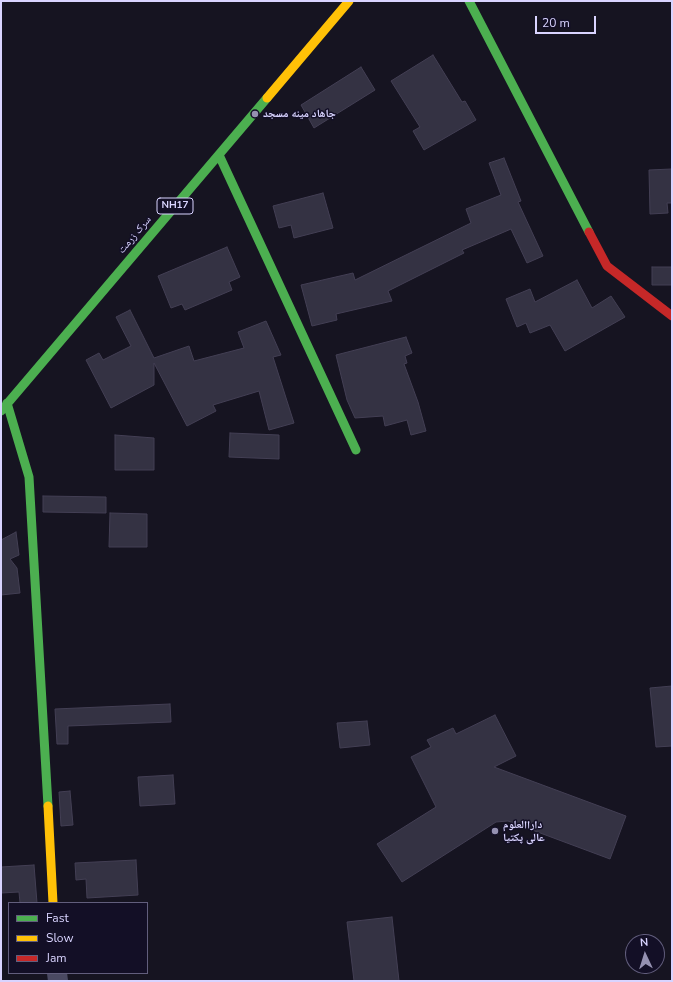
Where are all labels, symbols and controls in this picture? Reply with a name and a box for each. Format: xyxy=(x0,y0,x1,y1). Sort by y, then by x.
scale bar xyxy=(537,8,598,34)
text: 20 m xyxy=(542,15,570,31)
place label: جاهاد مینه مسجد xyxy=(263,107,336,121)
marker: جاهاد مینه مسجد xyxy=(250,109,260,119)
road number: NH17 xyxy=(157,198,193,214)
street label: سرک زرمت xyxy=(115,214,155,256)
place label: داراالعلوم عالی پکتیا xyxy=(503,818,545,844)
marker: داراالعلوم عالی پکتیا xyxy=(490,826,500,836)
legend xyxy=(8,902,148,974)
text: Fast xyxy=(46,910,69,926)
text: Slow xyxy=(46,930,74,946)
north arrow xyxy=(625,934,665,974)
text: N xyxy=(640,935,649,950)
text: Jam xyxy=(46,950,67,966)

